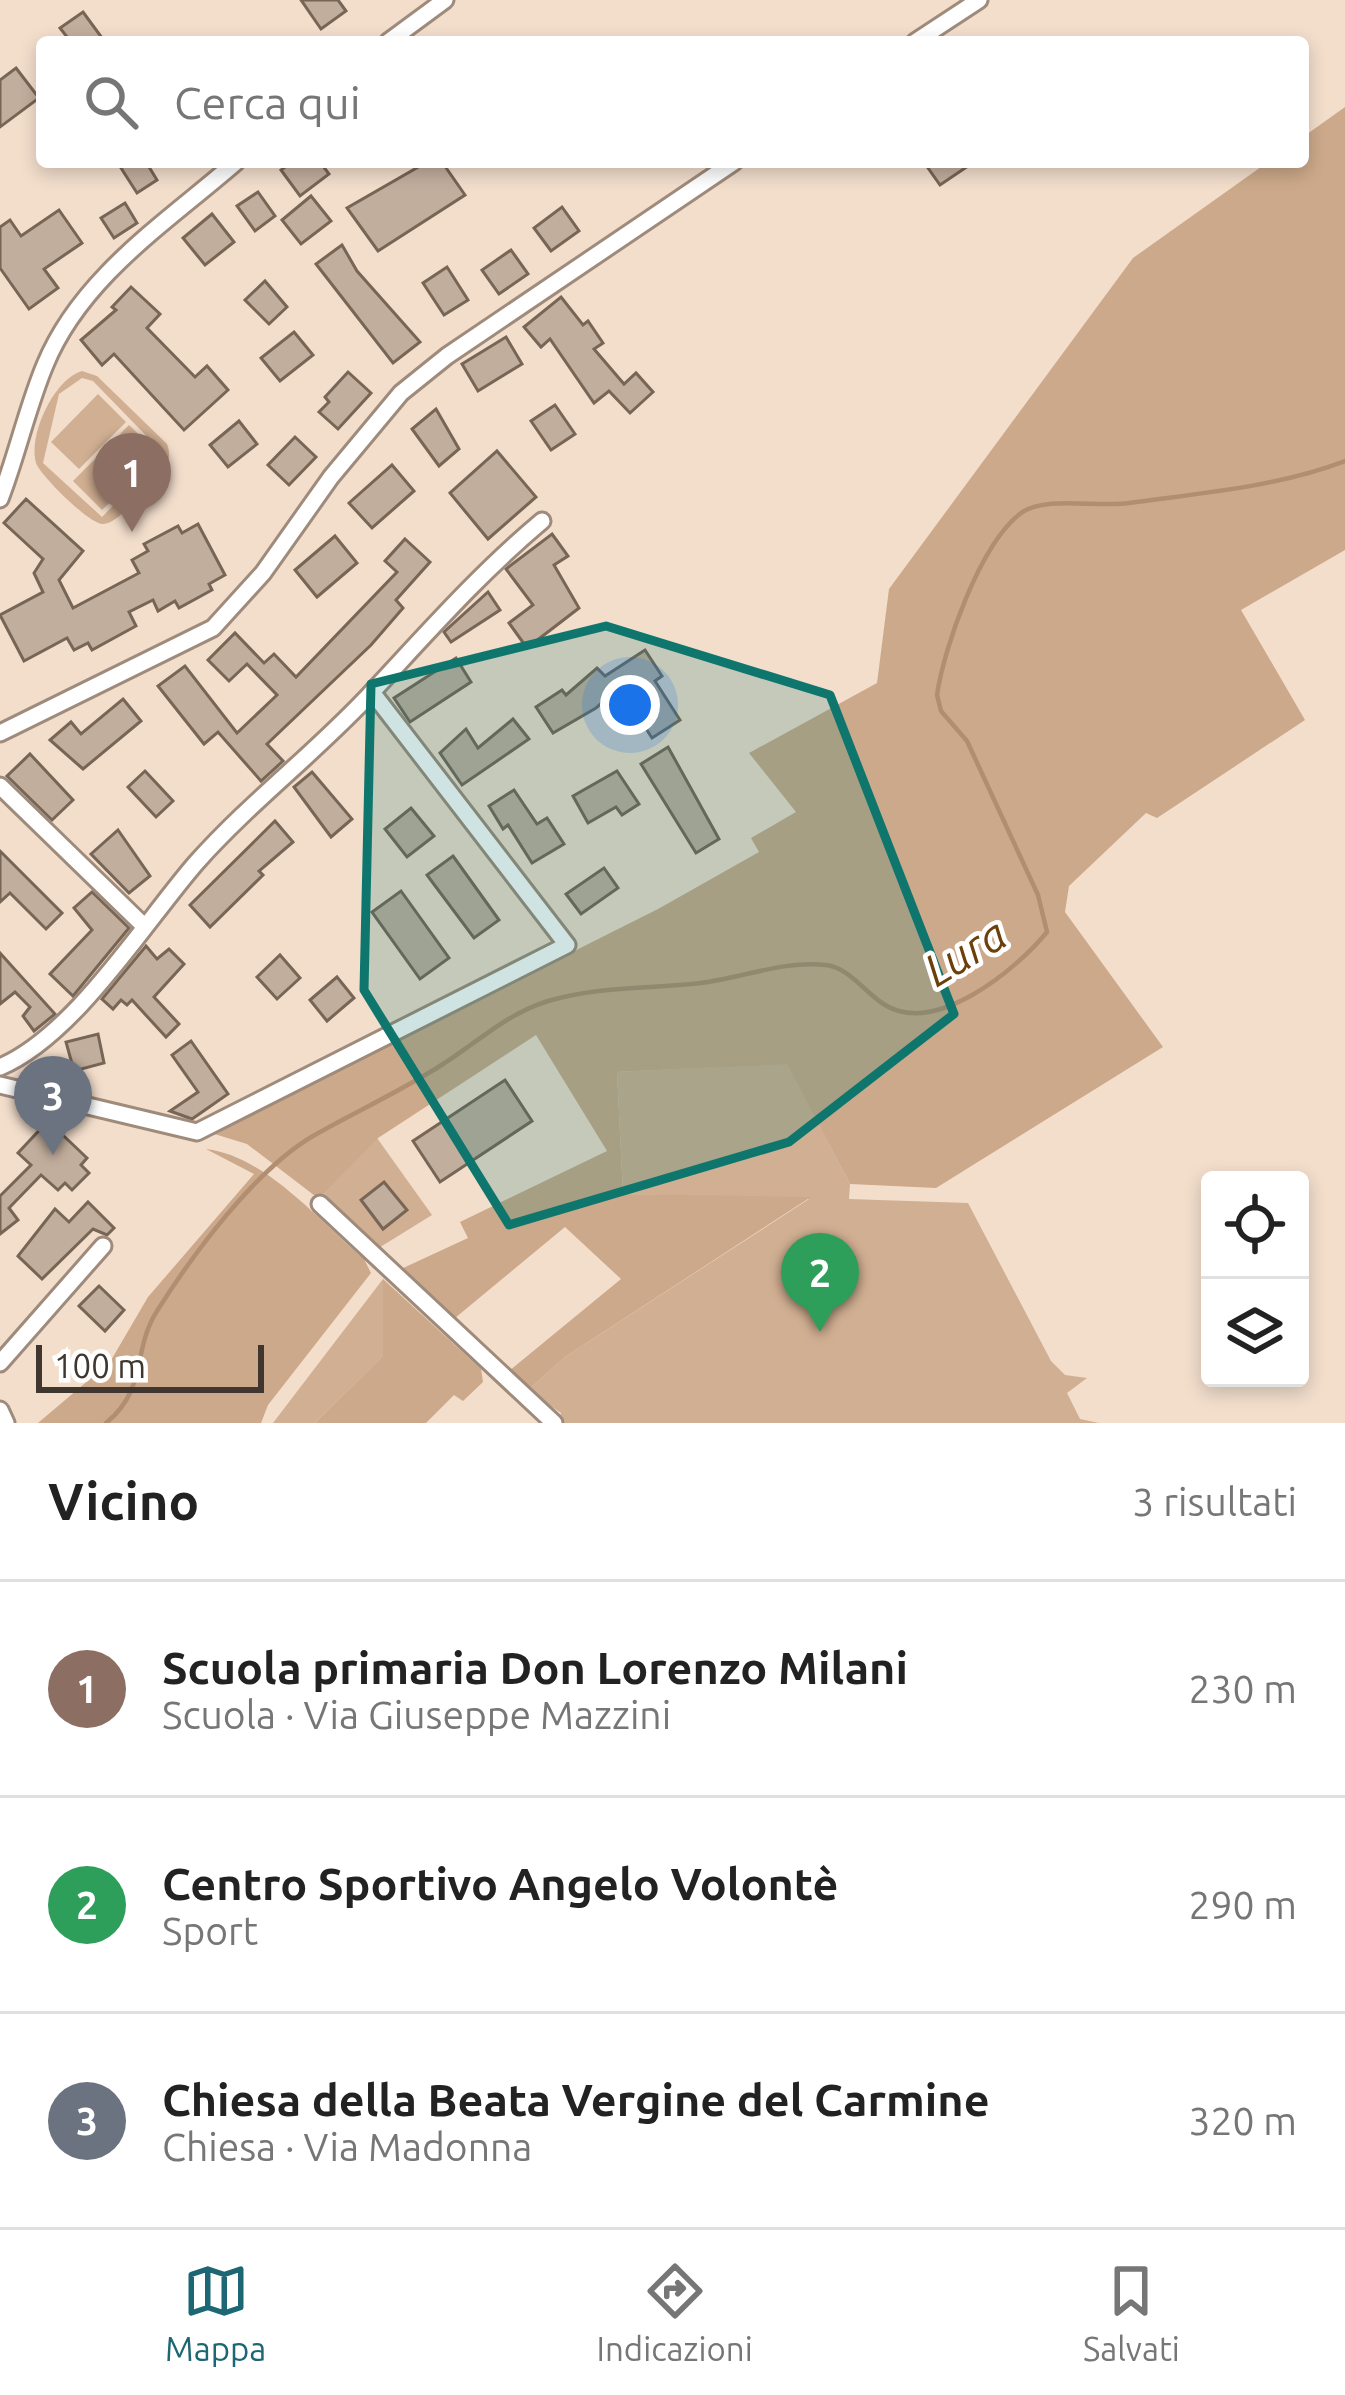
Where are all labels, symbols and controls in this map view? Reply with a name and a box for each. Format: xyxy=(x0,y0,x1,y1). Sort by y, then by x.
search box xyxy=(36,36,1309,168)
icon: search xyxy=(78,69,144,135)
text: Cerca qui xyxy=(174,77,361,128)
pin: 1 xyxy=(93,433,171,532)
your location xyxy=(600,675,660,735)
water label: Lura xyxy=(915,907,1015,996)
pin: 3 xyxy=(14,1056,92,1155)
map controls xyxy=(1201,1171,1309,1387)
button: locate xyxy=(1201,1171,1309,1279)
pin: 2 xyxy=(781,1233,859,1332)
button: layers xyxy=(1201,1279,1309,1387)
scale bar xyxy=(36,1339,264,1392)
text: 100 m xyxy=(54,1347,146,1384)
text: Vicino xyxy=(48,1472,199,1530)
text: 3 risultati xyxy=(1132,1480,1297,1523)
text: Scuola primaria Don Lorenzo Milani xyxy=(162,1642,908,1693)
text: 1 xyxy=(76,1667,98,1710)
text: 230 m xyxy=(1188,1667,1297,1710)
text: Scuola · Via Giuseppe Mazzini xyxy=(162,1693,671,1736)
text: Centro Sportivo Angelo Volontè xyxy=(162,1858,838,1909)
text: 2 xyxy=(76,1883,98,1926)
text: 290 m xyxy=(1188,1883,1297,1926)
text: Sport xyxy=(162,1909,258,1952)
text: Chiesa della Beata Vergine del Carmine xyxy=(162,2074,990,2125)
text: 3 xyxy=(76,2099,98,2142)
text: 320 m xyxy=(1188,2099,1297,2142)
text: Chiesa · Via Madonna xyxy=(162,2125,532,2168)
tab: Mappa xyxy=(165,2258,266,2367)
tab: Indicazioni xyxy=(597,2258,753,2367)
tab: Salvati xyxy=(1083,2258,1180,2367)

